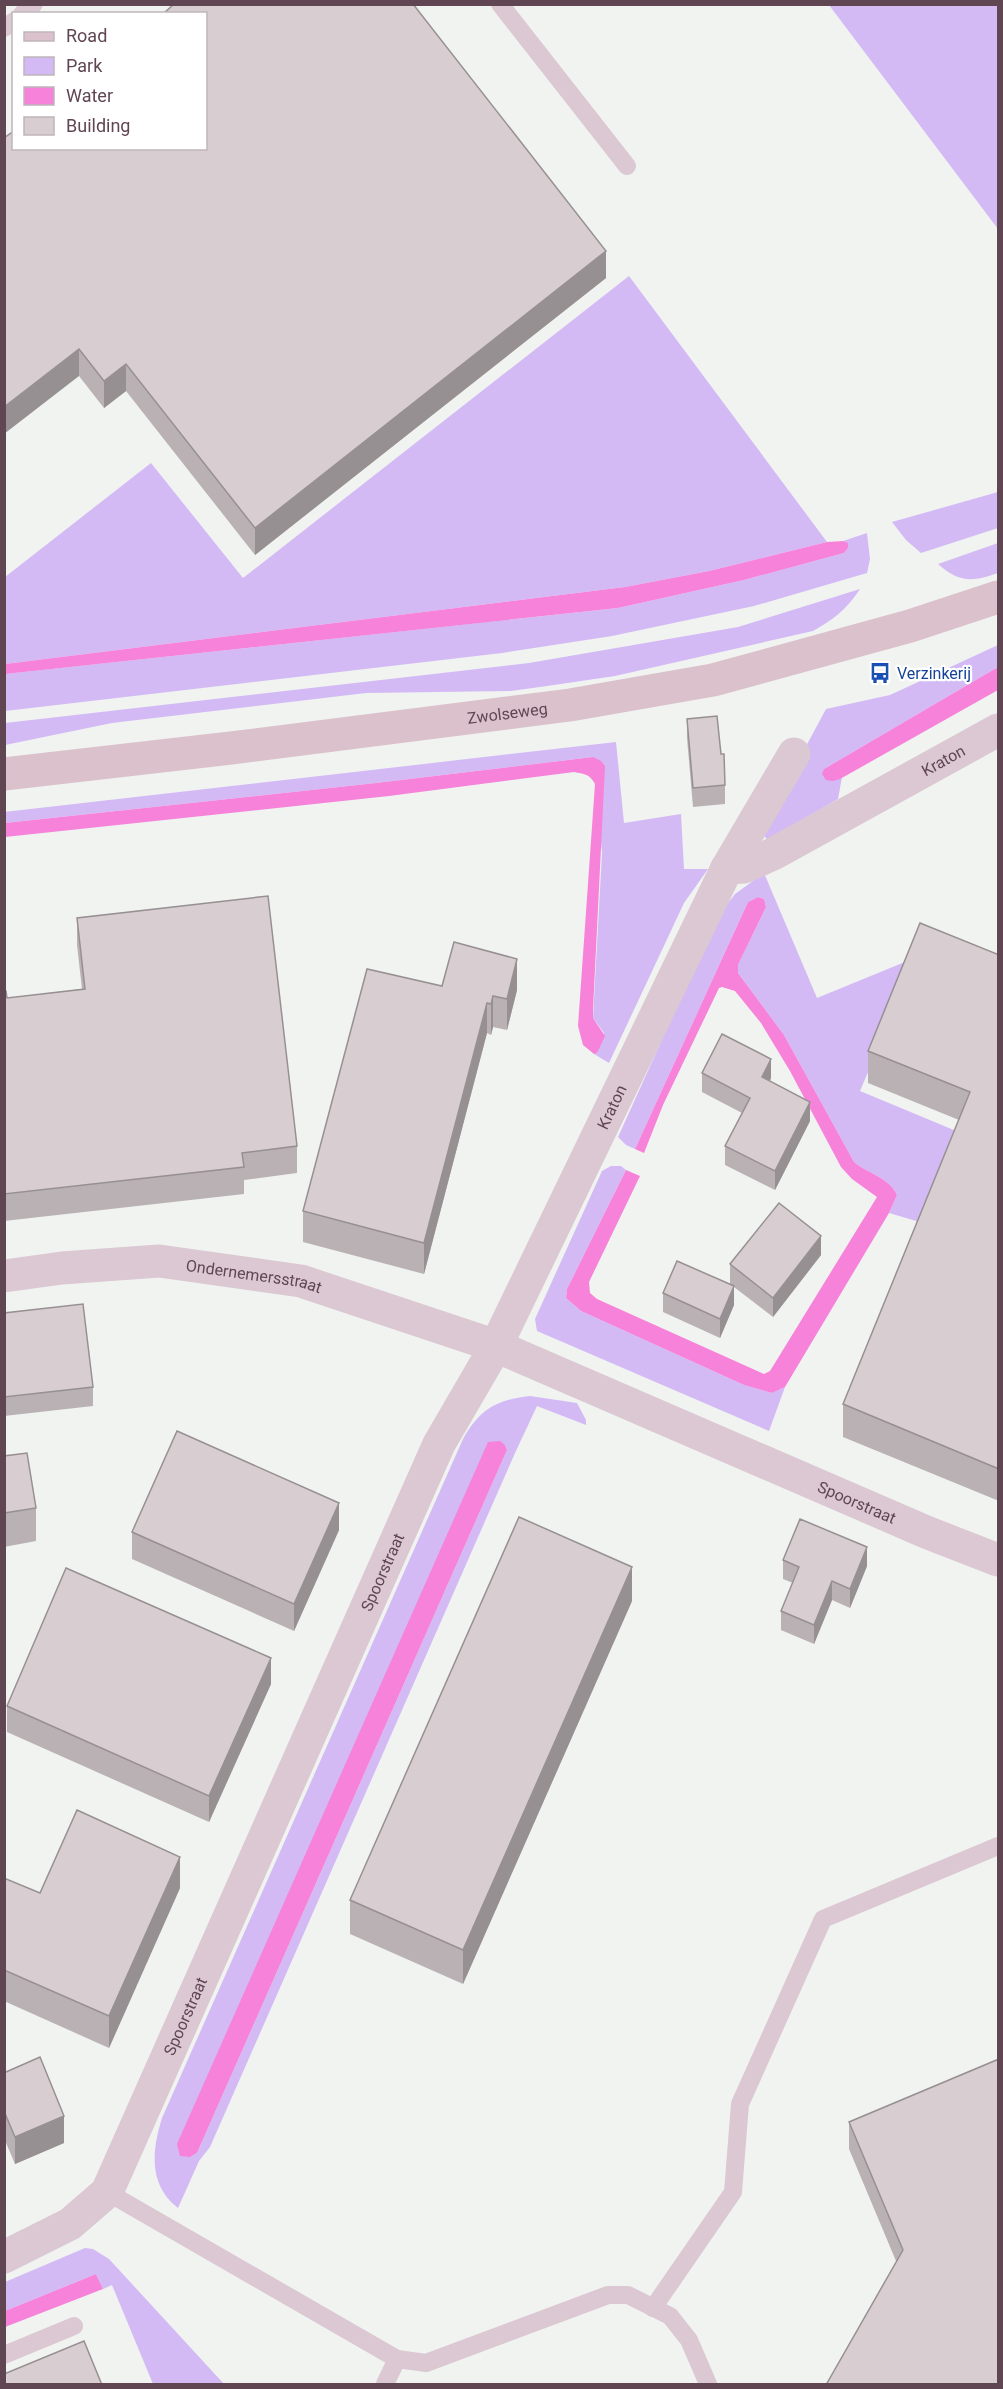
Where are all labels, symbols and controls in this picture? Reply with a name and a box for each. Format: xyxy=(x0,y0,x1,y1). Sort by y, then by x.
legend xyxy=(12,12,207,150)
text: Road xyxy=(66,25,107,46)
text: Park xyxy=(66,55,103,76)
text: Water xyxy=(66,85,113,106)
text: Building xyxy=(66,115,130,136)
bus stop icon: Verzinkerij xyxy=(868,661,892,685)
place label: Verzinkerij xyxy=(897,664,971,683)
street label: Zwolseweg xyxy=(466,699,549,728)
street label: Kraton xyxy=(918,741,968,780)
street label: Kraton xyxy=(593,1082,631,1132)
street label: Ondernemersstraat xyxy=(185,1256,324,1297)
street label: Spoorstraat xyxy=(815,1477,899,1528)
street label: Spoorstraat xyxy=(357,1530,408,1614)
street label: Spoorstraat xyxy=(160,1974,211,2058)

